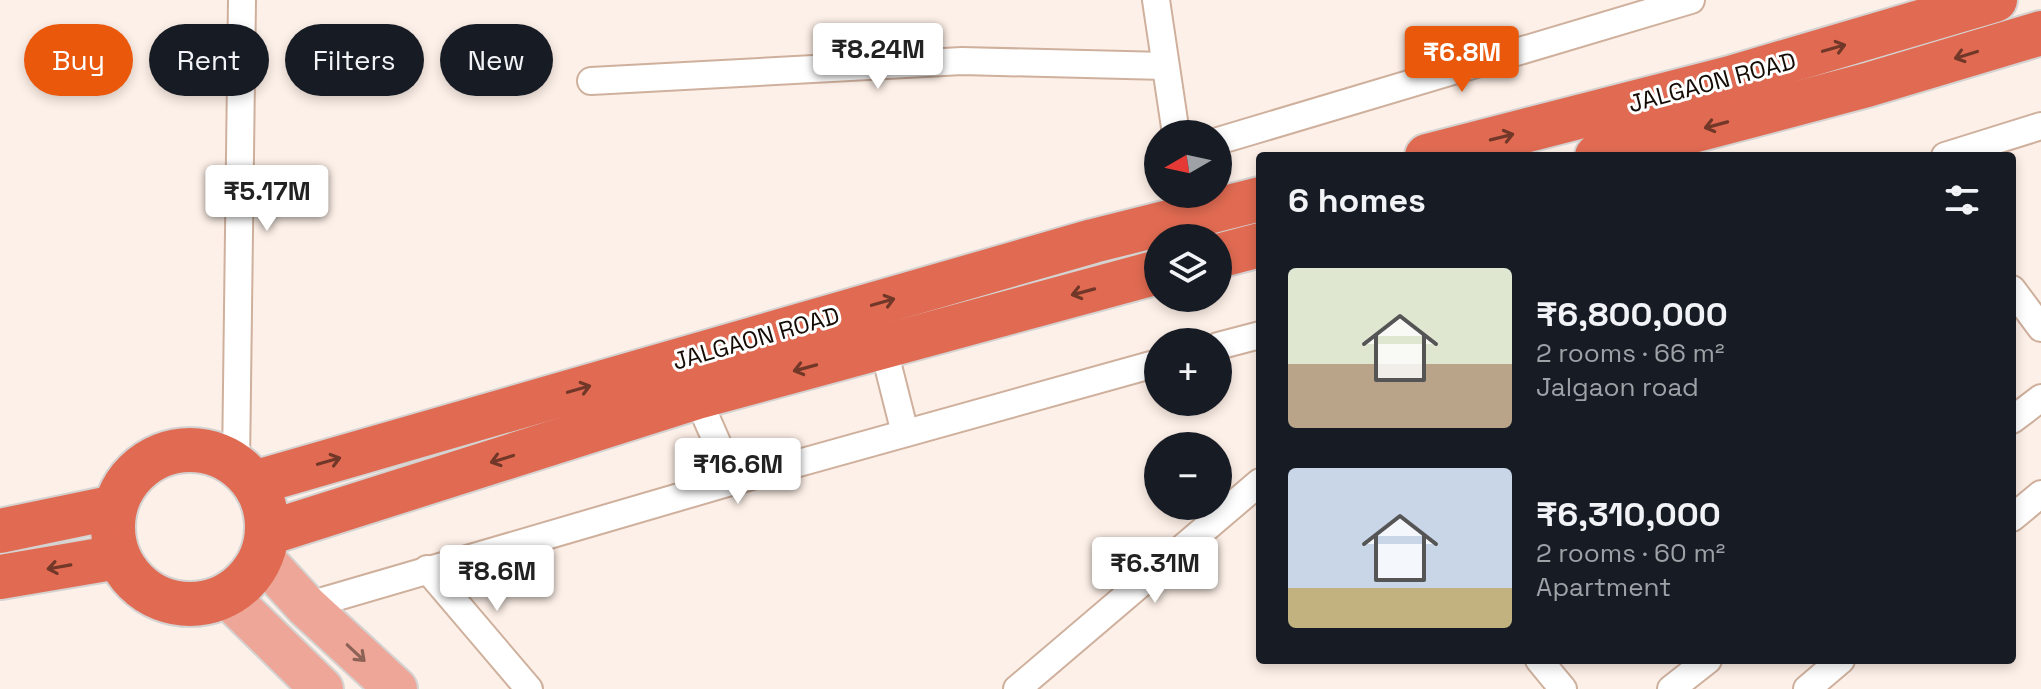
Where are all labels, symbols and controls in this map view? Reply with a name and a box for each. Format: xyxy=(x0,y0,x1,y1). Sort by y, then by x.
pin: ₹8.24M xyxy=(813,23,943,91)
chip: Buy xyxy=(24,24,133,96)
chip: Rent xyxy=(149,24,269,96)
chip: Filters xyxy=(285,24,424,96)
chip: New xyxy=(440,24,553,96)
pin: ₹6.8M xyxy=(1406,26,1518,94)
text: ₹8.24M xyxy=(831,32,925,66)
text: ₹6.8M xyxy=(1423,35,1501,69)
one-way arrow xyxy=(1821,40,1847,55)
street label: JALGAON ROAD xyxy=(1625,45,1799,119)
one-way arrow xyxy=(1954,48,1980,63)
one-way arrow xyxy=(1703,118,1729,133)
north arrow xyxy=(1144,120,1232,208)
map controls xyxy=(1144,120,1232,520)
one-way arrow xyxy=(1489,128,1515,143)
pin: ₹5.17M xyxy=(202,165,332,233)
text: ₹5.17M xyxy=(223,174,311,208)
icon: filters xyxy=(1940,178,1984,222)
text: 6 homes xyxy=(1288,179,1426,222)
button: layers xyxy=(1144,224,1232,312)
one-way arrow xyxy=(1070,286,1096,301)
text: ₹6,800,000 xyxy=(1536,293,1728,336)
one-way arrow xyxy=(869,294,895,309)
street label: JALGAON ROAD xyxy=(669,299,843,377)
icon: home xyxy=(1352,300,1448,396)
button: + xyxy=(1144,328,1232,416)
text: 2 rooms · 66 m² xyxy=(1536,336,1725,370)
one-way arrow xyxy=(792,361,818,376)
text: Jalgaon road xyxy=(1536,370,1699,404)
one-way arrow xyxy=(566,381,591,395)
button: − xyxy=(1144,432,1232,520)
pin: ₹16.6M xyxy=(673,438,803,506)
text: ₹16.6M xyxy=(693,447,783,481)
one-way arrow xyxy=(316,453,342,468)
one-way arrow xyxy=(490,453,515,467)
text: ₹6,310,000 xyxy=(1536,493,1721,536)
icon: home xyxy=(1352,500,1448,596)
text: 2 rooms · 60 m² xyxy=(1536,536,1725,570)
pin: ₹6.31M xyxy=(1090,537,1220,605)
pin: ₹8.6M xyxy=(441,545,553,613)
text: ₹6.31M xyxy=(1110,546,1200,580)
text: ₹8.6M xyxy=(458,554,536,588)
one-way arrow xyxy=(47,560,72,575)
text: Apartment xyxy=(1536,570,1671,604)
one-way arrow xyxy=(346,643,366,661)

